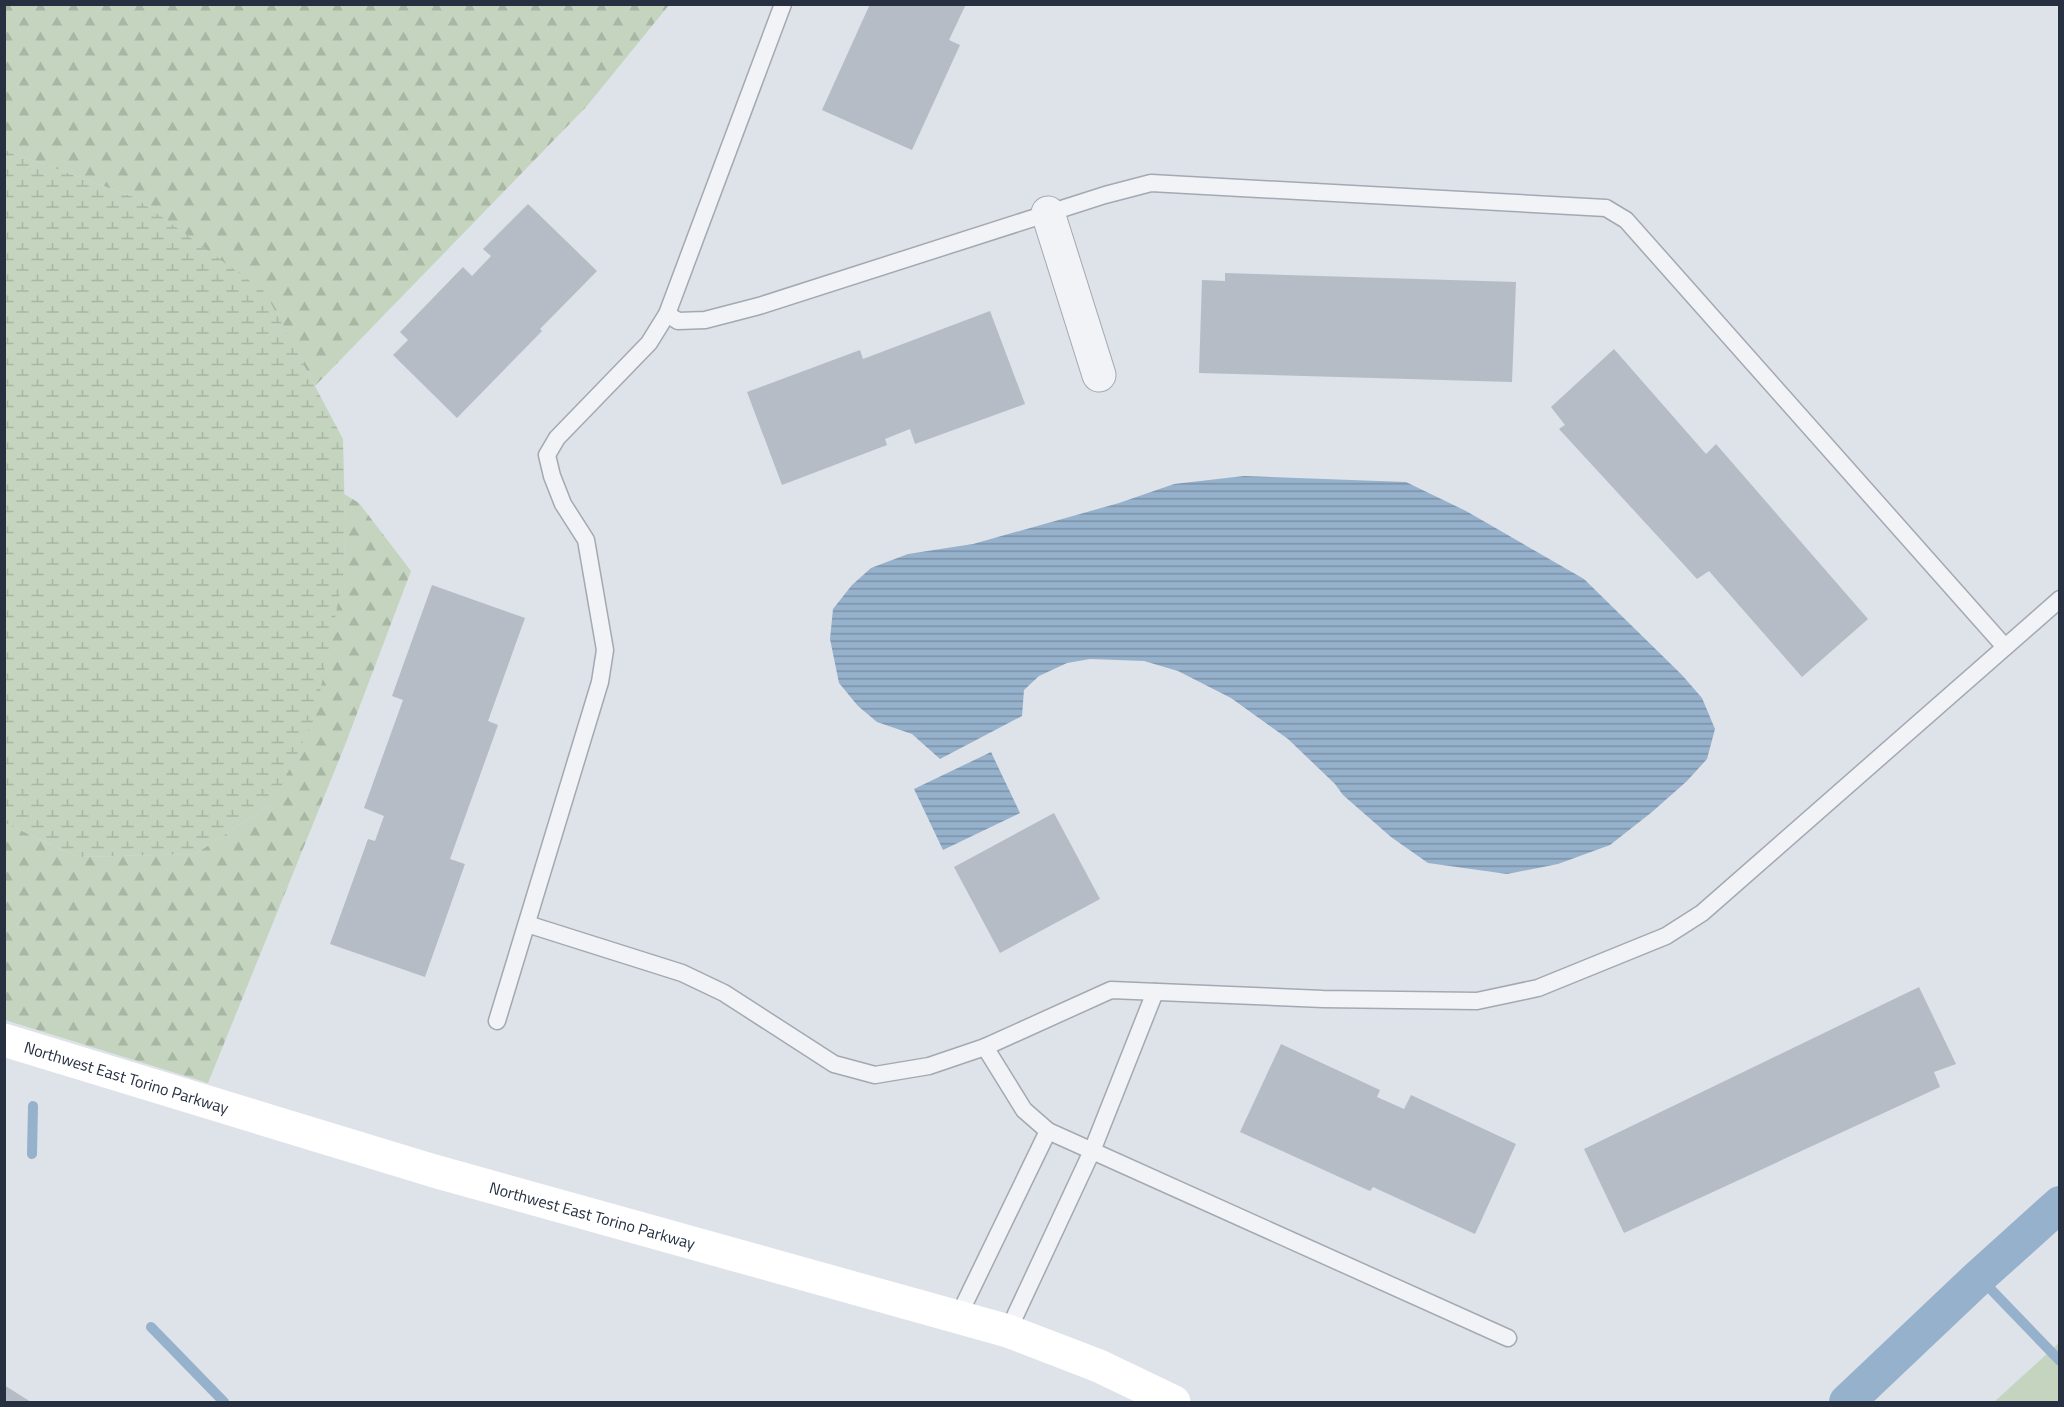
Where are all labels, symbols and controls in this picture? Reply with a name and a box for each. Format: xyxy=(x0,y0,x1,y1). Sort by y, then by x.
street label: Northwest East Torino Parkway xyxy=(21,1035,232,1120)
street label: Northwest East Torino Parkway xyxy=(487,1175,698,1255)

